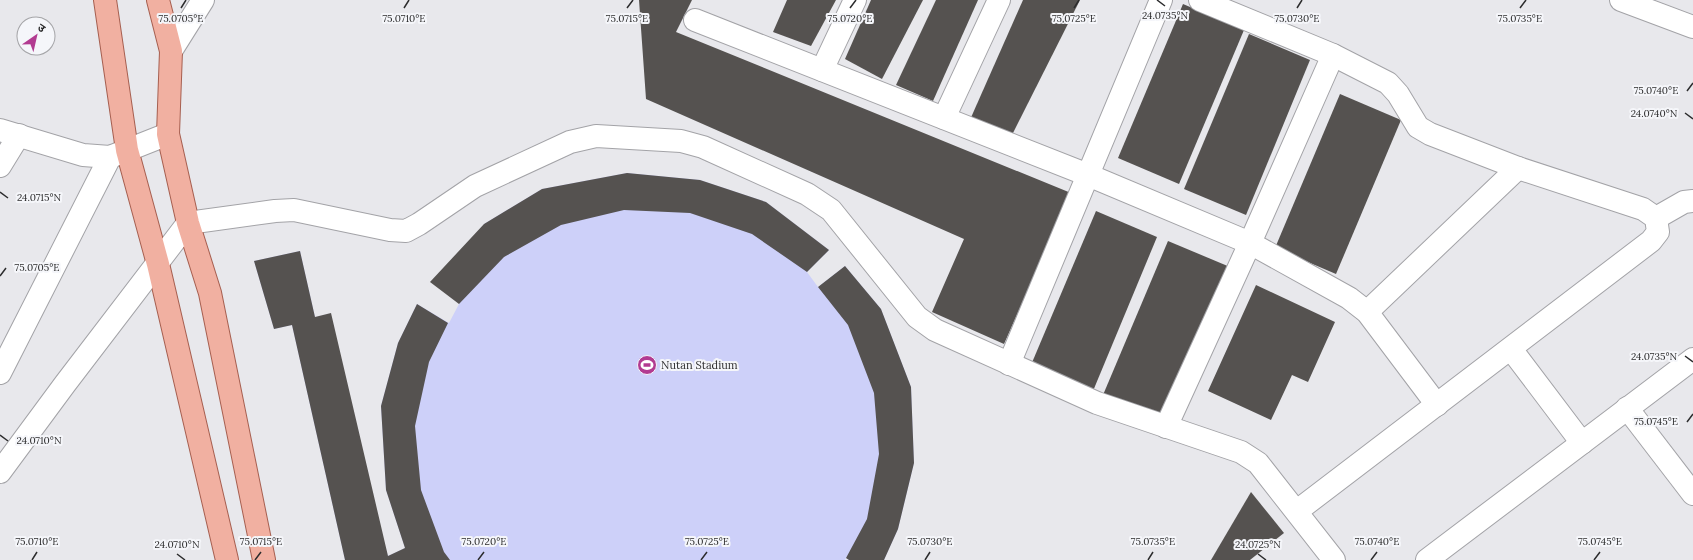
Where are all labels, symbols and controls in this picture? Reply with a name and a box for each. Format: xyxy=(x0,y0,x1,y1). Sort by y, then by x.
text: 24.0735°N xyxy=(1142,9,1188,22)
text: 75.0705°E xyxy=(159,12,203,25)
text: 75.0710°E xyxy=(382,12,426,25)
text: 75.0715°E xyxy=(606,12,648,25)
text: 75.0720°E xyxy=(828,12,872,25)
text: 75.0725°E xyxy=(1052,12,1096,25)
text: 75.0730°E xyxy=(1274,12,1320,25)
text: 75.0735°E xyxy=(1498,12,1542,25)
north arrow xyxy=(16,16,56,56)
text: उ xyxy=(35,20,49,36)
text: 75.0740°E xyxy=(1634,84,1678,97)
text: 24.0740°N xyxy=(1631,107,1678,120)
text: 24.0715°N xyxy=(17,191,61,204)
text: 75.0705°E xyxy=(15,261,59,274)
text: 24.0735°N xyxy=(1631,350,1677,363)
sports icon: Nutan Stadium xyxy=(636,354,658,376)
place label: Nutan Stadium xyxy=(661,358,738,372)
text: 75.0745°E xyxy=(1634,415,1678,428)
text: 24.0710°N xyxy=(17,434,62,447)
text: 75.0710°E xyxy=(15,535,59,548)
text: 75.0715°E xyxy=(240,535,282,548)
text: 75.0720°E xyxy=(462,535,506,548)
text: 75.0725°E xyxy=(685,535,729,548)
text: 75.0730°E xyxy=(907,535,953,548)
text: 75.0735°E xyxy=(1131,535,1175,548)
text: 75.0740°E xyxy=(1355,535,1399,548)
text: 75.0745°E xyxy=(1578,535,1622,548)
text: 24.0710°N xyxy=(155,538,200,551)
text: 24.0725°N xyxy=(1235,538,1281,551)

